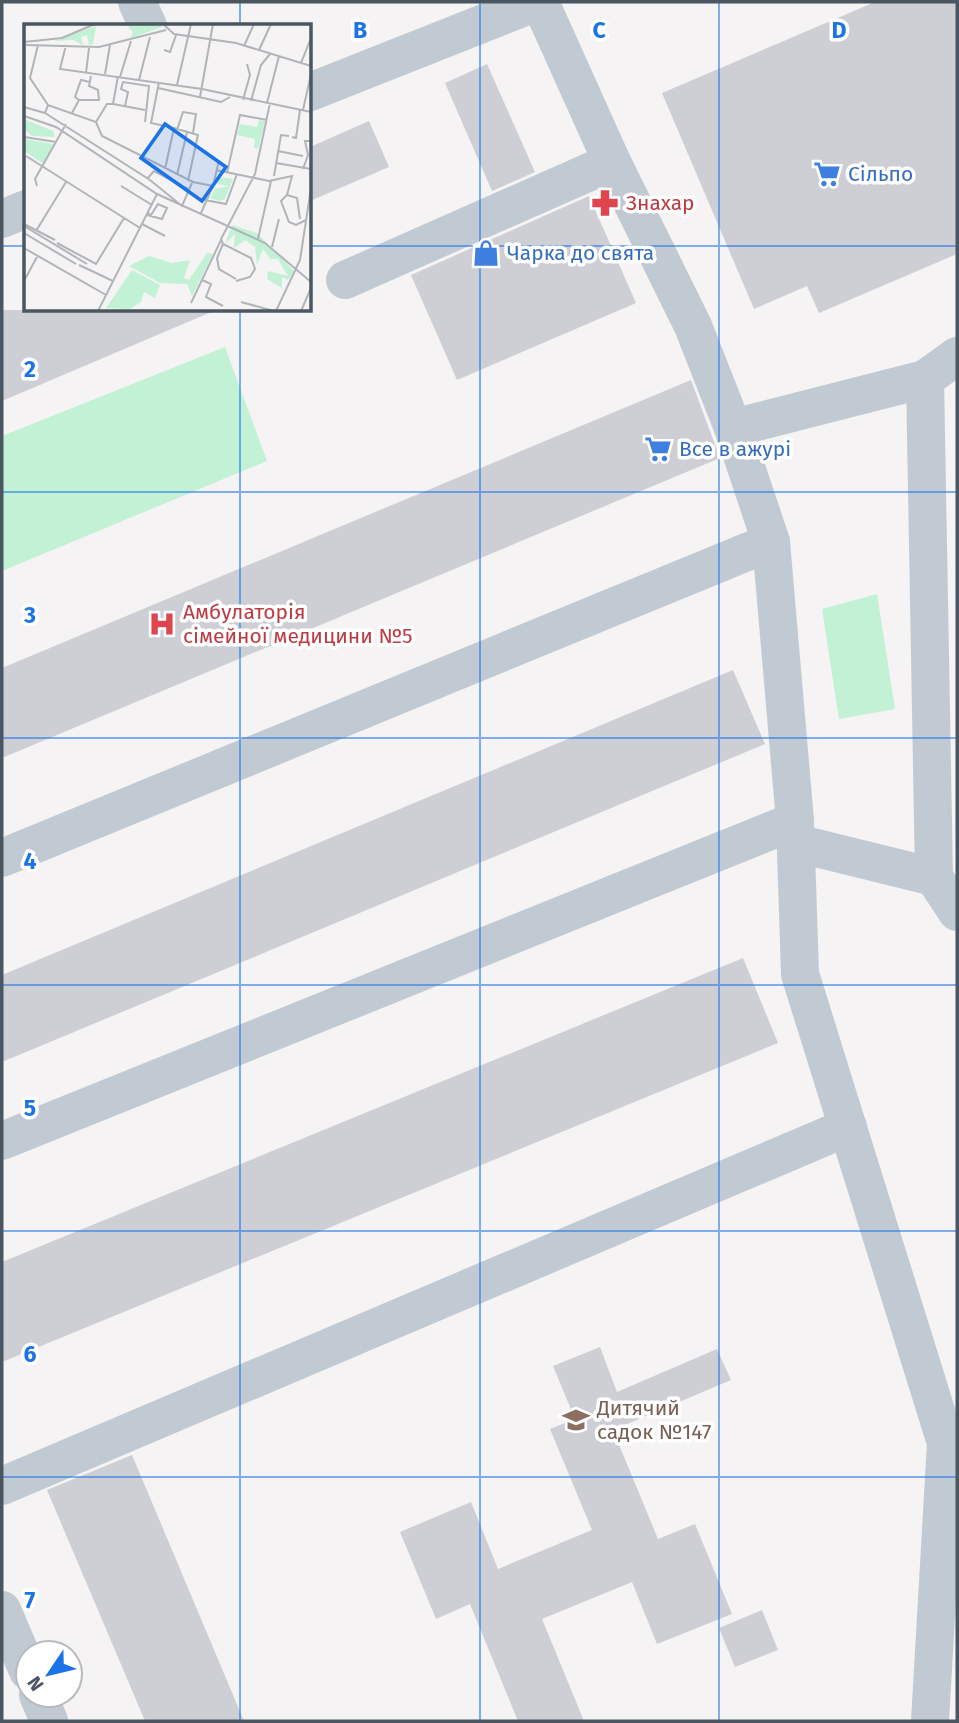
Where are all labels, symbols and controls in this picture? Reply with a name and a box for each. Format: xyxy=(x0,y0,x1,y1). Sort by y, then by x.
text: B xyxy=(353,16,367,44)
text: C xyxy=(592,16,606,44)
text: D xyxy=(832,16,847,44)
inset map xyxy=(24,24,312,312)
supermarket icon: Сільпо xyxy=(812,159,842,189)
place label: Сільпо xyxy=(848,161,913,187)
pharmacy icon: Знахар xyxy=(590,188,620,218)
place label: Знахар xyxy=(626,190,695,216)
shop icon: Чарка до свята xyxy=(471,238,501,268)
place label: Чарка до свята xyxy=(507,240,654,266)
text: 2 xyxy=(24,355,36,383)
supermarket icon: Все в ажурі xyxy=(643,434,673,464)
place label: Все в ажурі xyxy=(679,436,791,462)
place label: Амбулаторія сімейної медицини №5 xyxy=(183,599,413,649)
text: 3 xyxy=(23,601,36,629)
hospital icon: Амбулаторія сімейної медицини №5 xyxy=(147,609,177,639)
text: 4 xyxy=(24,847,37,875)
text: 5 xyxy=(24,1094,36,1122)
text: 6 xyxy=(24,1340,37,1368)
place label: Дитячий садок №147 xyxy=(596,1395,711,1445)
school or university icon: Дитячий садок №147 xyxy=(561,1405,591,1435)
text: 7 xyxy=(25,1586,36,1614)
north arrow xyxy=(14,1639,84,1709)
text: N xyxy=(22,1672,49,1695)

